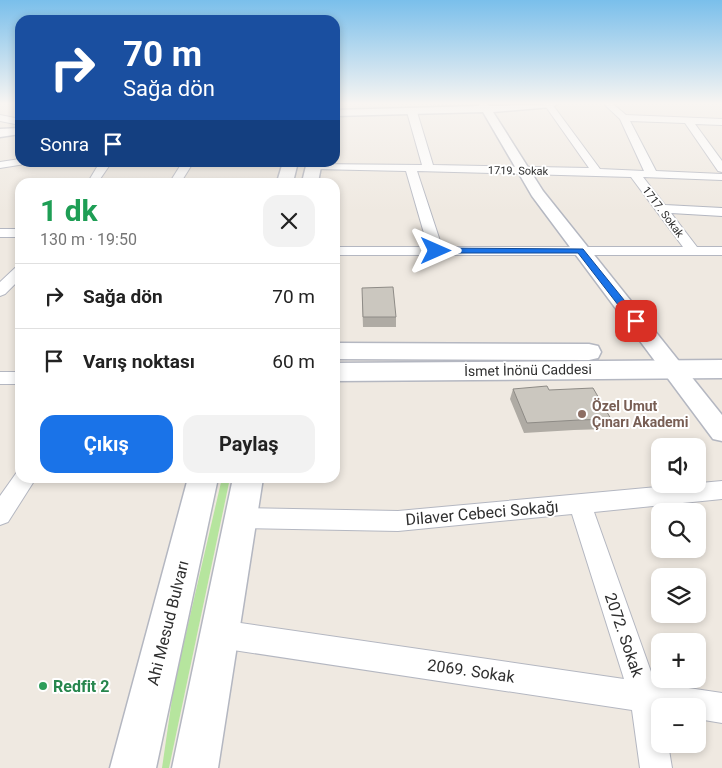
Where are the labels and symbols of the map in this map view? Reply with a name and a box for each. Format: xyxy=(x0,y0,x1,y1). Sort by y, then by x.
street label: 1719. Sokak xyxy=(488,164,549,178)
street label: 1717. Sokak xyxy=(640,184,687,240)
position arrow xyxy=(409,224,461,276)
pin xyxy=(615,300,657,342)
street label: İsmet İnönü Caddesi xyxy=(464,361,592,379)
place label: Özel Umut Çınarı Akademi xyxy=(592,398,688,430)
marker: Özel Umut Çınarı Akademi xyxy=(576,408,588,420)
street label: Dilaver Cebeci Sokağı xyxy=(405,497,559,529)
street label: Ahi Mesud Bulvarı xyxy=(143,559,193,687)
street label: 2072. Sokak xyxy=(601,590,648,680)
street label: 2069. Sokak xyxy=(426,655,517,687)
place label: Redfit 2 xyxy=(53,677,109,696)
marker: Redfit 2 xyxy=(37,680,49,692)

